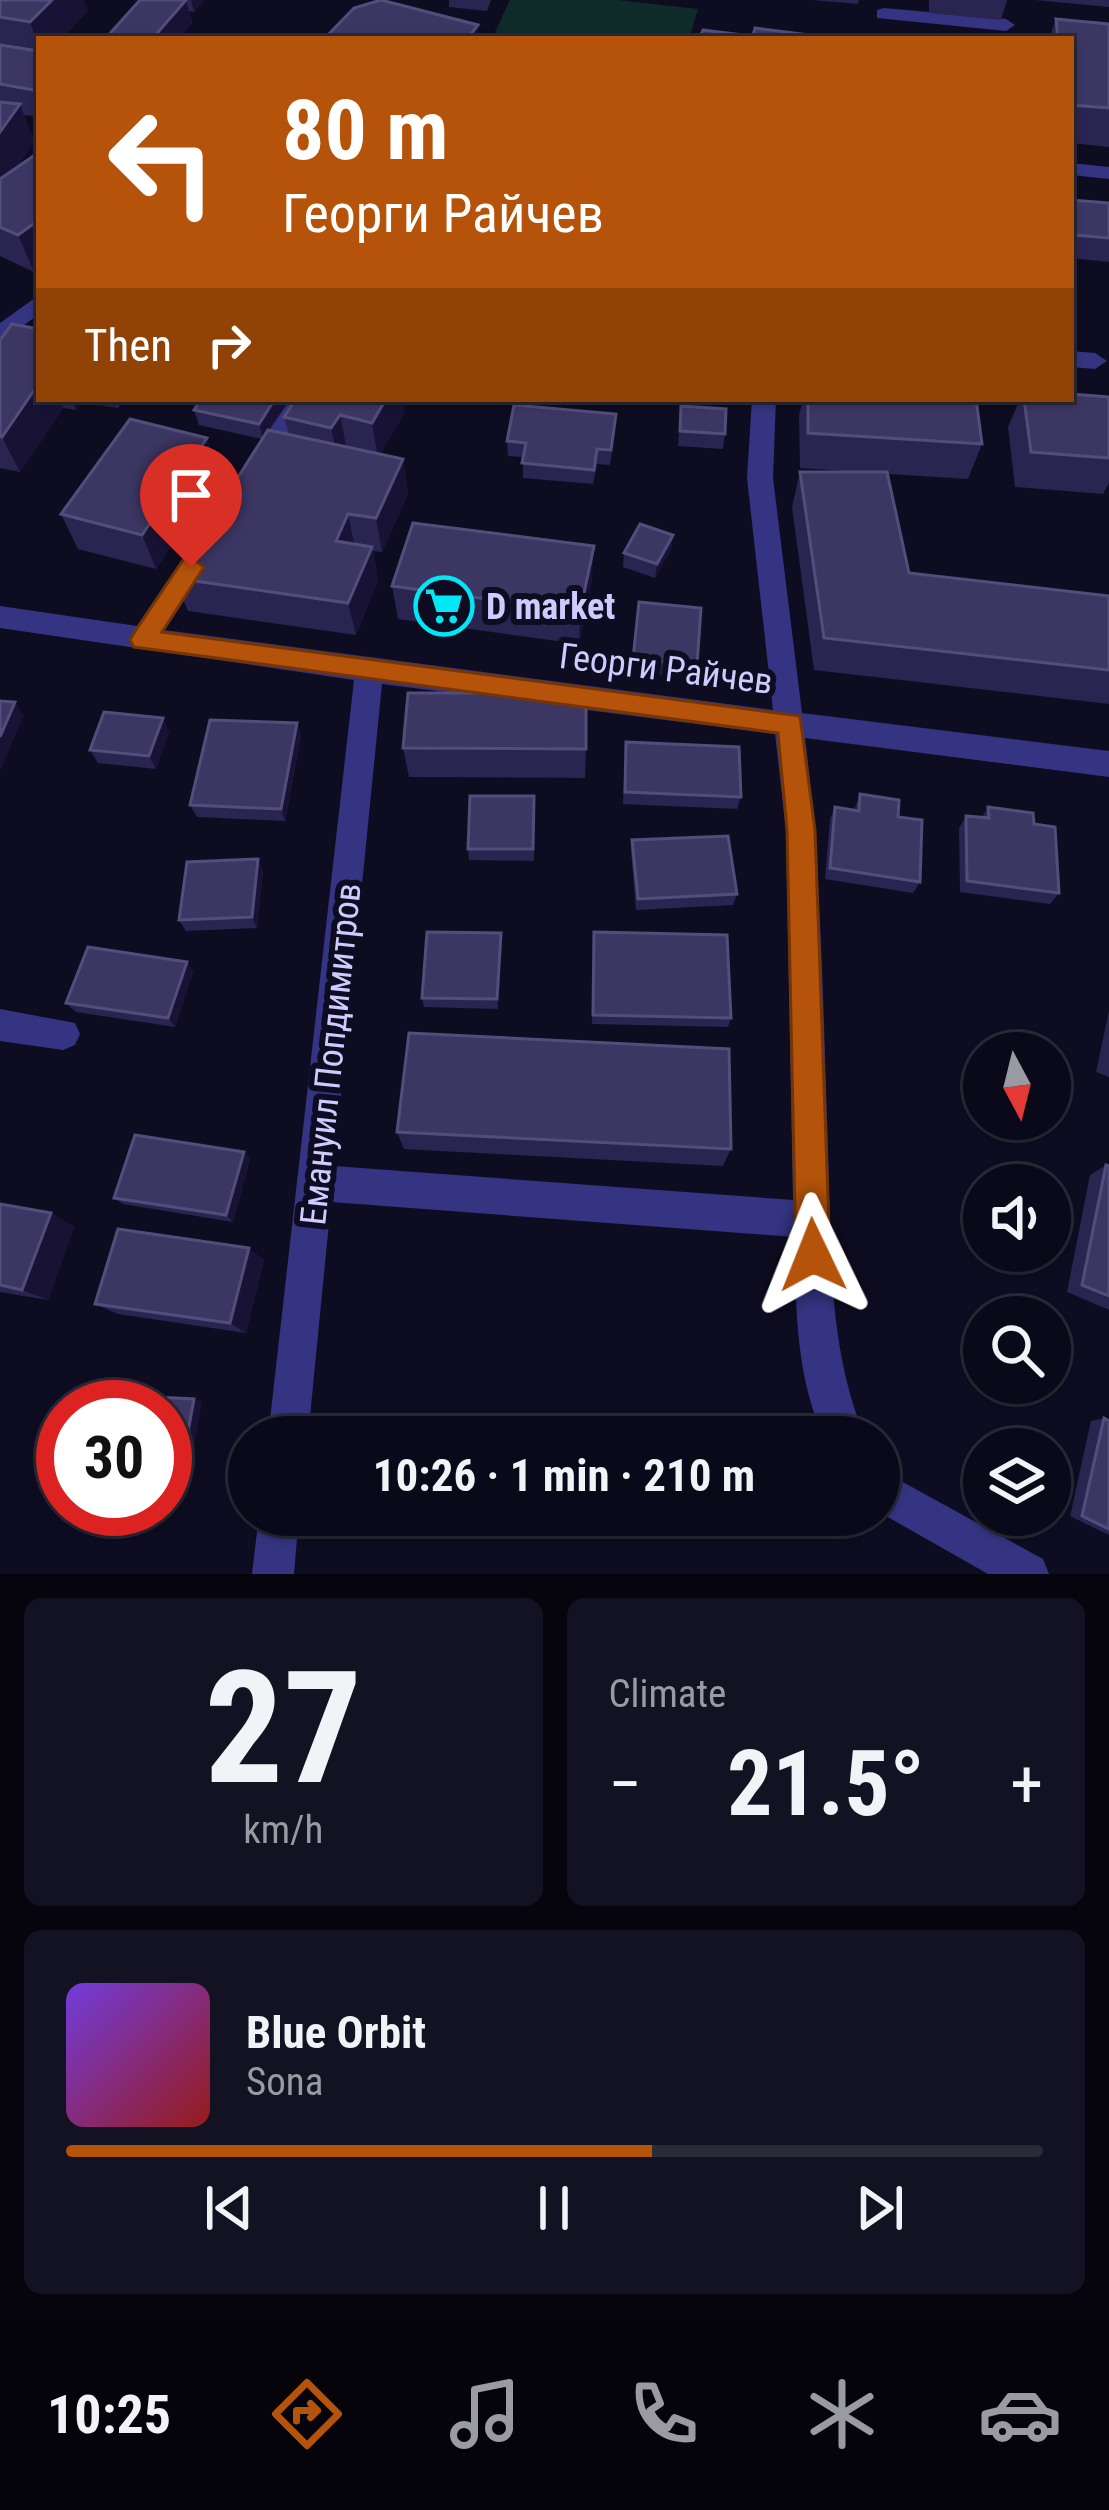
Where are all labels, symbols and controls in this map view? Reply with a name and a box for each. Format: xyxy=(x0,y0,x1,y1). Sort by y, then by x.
text: 80 m xyxy=(282,81,449,180)
icon: left xyxy=(84,84,240,240)
text: Георги Райчев xyxy=(282,182,604,245)
icon: right xyxy=(196,312,262,378)
text: Then xyxy=(84,319,172,372)
pin xyxy=(140,444,242,567)
icon: arrive xyxy=(158,462,224,528)
supermarket icon: D market xyxy=(413,575,475,637)
place label: D market xyxy=(486,586,615,628)
street label: Георги Райчев xyxy=(557,635,775,703)
street label: Емануил Попдимитров xyxy=(292,881,370,1227)
north arrow xyxy=(963,1032,1071,1140)
map controls xyxy=(963,1032,1071,1536)
button: sound xyxy=(963,1164,1071,1272)
position arrow xyxy=(750,1192,876,1318)
button: search xyxy=(963,1296,1071,1404)
speed limit sign: 30 xyxy=(36,1380,192,1536)
button: layers xyxy=(963,1428,1071,1536)
text: 10:26 · 1 min · 210 m xyxy=(373,1449,755,1502)
text: 27 xyxy=(204,1637,362,1820)
text: Climate xyxy=(609,1671,726,1717)
text: 21.5° xyxy=(727,1732,925,1837)
text: − xyxy=(609,1746,642,1823)
text: + xyxy=(1010,1746,1043,1823)
text: km/h xyxy=(243,1807,323,1853)
text: Blue Orbit xyxy=(246,2006,426,2059)
text: Sona xyxy=(246,2059,323,2105)
icon: previous xyxy=(196,2175,262,2241)
icon: pause xyxy=(521,2175,587,2241)
icon: next xyxy=(847,2175,913,2241)
icon: directions xyxy=(265,2372,349,2456)
icon: music xyxy=(443,2372,527,2456)
icon: phone xyxy=(622,2372,706,2456)
icon: climate xyxy=(800,2372,884,2456)
icon: car xyxy=(978,2372,1062,2456)
text: 10:25 xyxy=(47,2383,171,2446)

